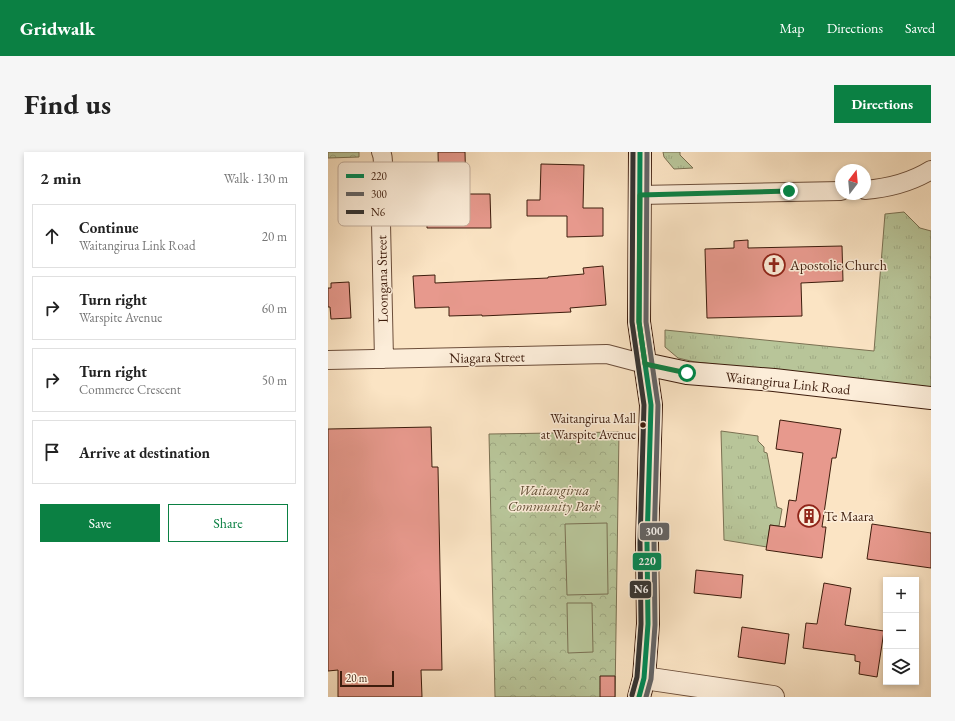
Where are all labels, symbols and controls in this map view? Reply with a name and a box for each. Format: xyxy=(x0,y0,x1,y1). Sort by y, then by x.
text: Gridwalk xyxy=(20,16,95,41)
text: Map xyxy=(779,19,805,37)
text: Directions xyxy=(827,19,883,37)
text: Saved xyxy=(905,19,935,37)
button: Directions xyxy=(834,85,931,123)
text: Find us xyxy=(24,86,111,122)
legend xyxy=(338,162,470,226)
north arrow xyxy=(835,164,871,200)
text: 2 min xyxy=(40,167,81,189)
text: 220 xyxy=(371,169,387,183)
text: Walk · 130 m xyxy=(224,170,288,187)
route end xyxy=(780,182,798,200)
text: 300 xyxy=(371,187,387,201)
text: N6 xyxy=(371,205,386,219)
text: Continue xyxy=(79,218,139,237)
icon: ahead xyxy=(41,225,63,247)
text: 20 m xyxy=(262,228,287,245)
street label: Loongana Street xyxy=(372,234,392,323)
text: Waitangirua Link Road xyxy=(79,237,195,254)
church icon: Apostolic Church xyxy=(761,252,787,278)
place label: Apostolic Church xyxy=(789,256,887,274)
text: Turn right xyxy=(79,290,147,309)
icon: right xyxy=(41,297,63,319)
text: 60 m xyxy=(262,300,287,317)
text: Warspite Avenue xyxy=(79,309,162,326)
street label: Niagara Street xyxy=(449,347,526,367)
text: Turn right xyxy=(79,362,147,381)
route start xyxy=(678,364,696,382)
street label: Waitangirua Link Road xyxy=(725,367,852,399)
icon: right xyxy=(41,369,63,391)
text: 50 m xyxy=(262,372,287,389)
text: Commerce Crescent xyxy=(79,381,181,398)
place label: Waitangirua Mall at Warspite Avenue xyxy=(541,410,636,443)
marker: Waitangirua Mall at Warspite Avenue xyxy=(638,420,648,430)
icon: arrive xyxy=(41,441,63,463)
text: Arrive at destination xyxy=(79,443,210,462)
park label: Waitangirua Community Park xyxy=(508,481,601,515)
building icon: Te Maara xyxy=(796,503,822,529)
button: Save xyxy=(40,504,160,542)
button: Share xyxy=(168,504,288,542)
place label: Te Maara xyxy=(824,507,874,525)
line badge: 300 xyxy=(639,522,670,541)
text: 300 xyxy=(645,524,663,538)
line badge: 220 xyxy=(632,552,662,571)
text: 220 xyxy=(638,554,656,568)
map controls xyxy=(883,577,919,685)
button: + xyxy=(883,577,919,613)
line badge: N6 xyxy=(629,580,652,599)
text: N6 xyxy=(634,582,649,596)
button: − xyxy=(883,613,919,649)
button: layers xyxy=(883,649,919,685)
scale bar xyxy=(340,669,394,688)
text: 20 m xyxy=(346,671,367,685)

